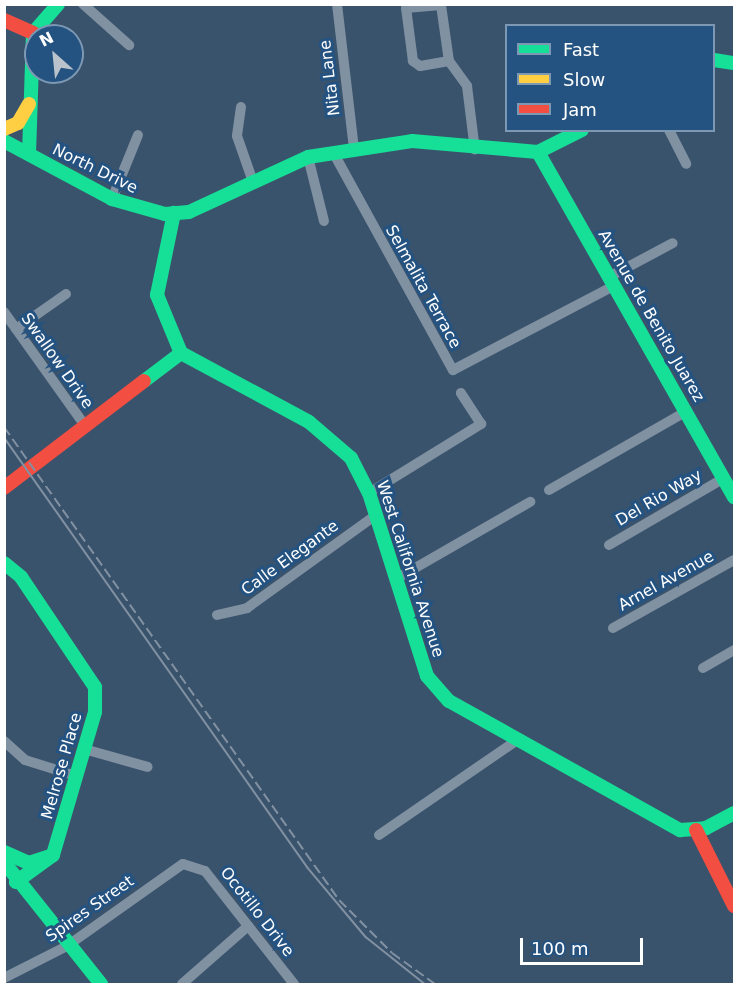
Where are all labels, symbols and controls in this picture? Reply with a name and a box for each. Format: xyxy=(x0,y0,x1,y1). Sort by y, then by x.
north arrow xyxy=(24,24,84,84)
legend xyxy=(505,24,715,132)
text: N xyxy=(36,28,57,51)
street label: Nita Lane xyxy=(316,39,344,117)
text: Fast xyxy=(563,39,599,60)
text: Slow xyxy=(563,69,605,90)
text: Jam xyxy=(563,99,597,120)
street label: North Drive xyxy=(49,140,141,198)
street label: Selmalita Terrace xyxy=(381,222,465,352)
street label: Avenue de Benito Juarez xyxy=(594,227,708,405)
street label: Swallow Drive xyxy=(17,309,97,413)
street label: Del Rio Way xyxy=(613,466,705,530)
street label: West California Avenue xyxy=(372,478,448,660)
street label: Calle Elegante xyxy=(238,516,342,600)
street label: Arnel Avenue xyxy=(615,547,717,615)
street label: Melrose Place xyxy=(38,711,86,821)
street label: Ocotillo Drive xyxy=(216,863,298,961)
street label: Spires Street xyxy=(42,872,138,946)
scale bar xyxy=(523,926,646,964)
text: 100 m xyxy=(531,938,589,959)

